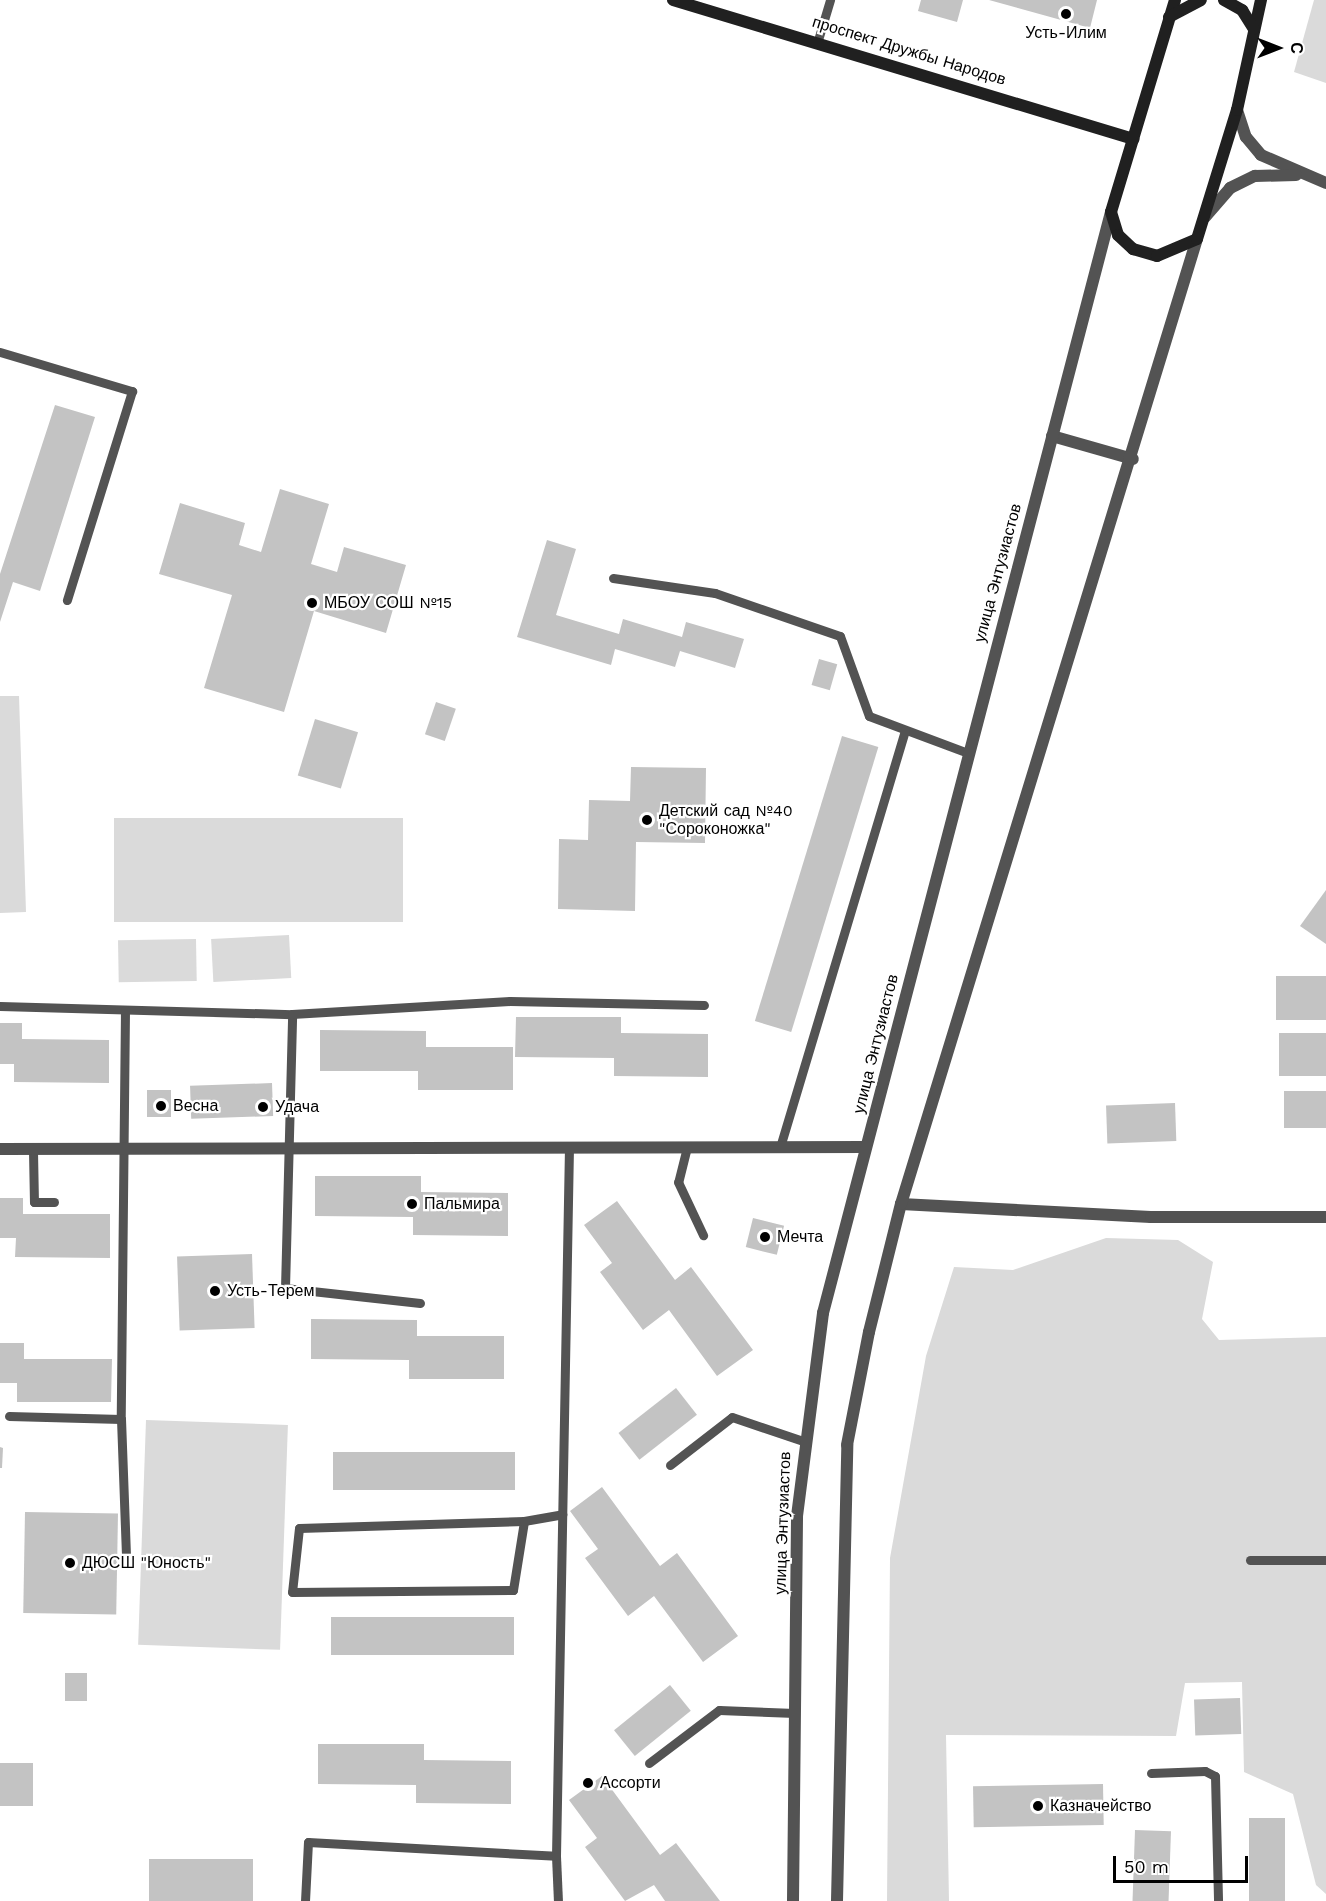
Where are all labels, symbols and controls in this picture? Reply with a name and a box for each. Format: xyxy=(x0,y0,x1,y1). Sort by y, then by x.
marker: Усть-Илим xyxy=(1059,7,1073,21)
street label: проспект Дружбы Народов xyxy=(810,12,1008,90)
north arrow xyxy=(1248,18,1308,78)
place label: Усть-Илим xyxy=(1025,23,1107,43)
text: С xyxy=(1287,42,1306,54)
street label: улица Энтузиастов xyxy=(970,501,1026,645)
place label: МБОУ СОШ №15 xyxy=(324,593,452,613)
marker: МБОУ СОШ №15 xyxy=(305,596,319,610)
place label: Детский сад №40 "Сороконожка" xyxy=(659,801,793,839)
marker: Детский сад №40 "Сороконожка" xyxy=(640,813,654,827)
street label: улица Энтузиастов xyxy=(849,972,903,1116)
place label: Весна xyxy=(173,1096,218,1116)
place label: Удача xyxy=(275,1097,319,1117)
marker: Весна xyxy=(154,1099,168,1113)
marker: Удача xyxy=(256,1100,270,1114)
place label: Пальмира xyxy=(424,1194,500,1214)
marker: Пальмира xyxy=(405,1197,419,1211)
place label: Мечта xyxy=(777,1227,823,1247)
marker: Мечта xyxy=(758,1230,772,1244)
place label: Усть-Терем xyxy=(227,1281,314,1301)
marker: Усть-Терем xyxy=(208,1284,222,1298)
street label: улица Энтузиастов xyxy=(771,1451,795,1595)
place label: ДЮСШ "Юность" xyxy=(82,1553,211,1573)
marker: ДЮСШ "Юность" xyxy=(63,1556,77,1570)
place label: Ассорти xyxy=(600,1773,661,1793)
marker: Ассорти xyxy=(581,1776,595,1790)
place label: Казначейство xyxy=(1050,1796,1151,1816)
marker: Казначейство xyxy=(1031,1799,1045,1813)
scale bar xyxy=(1116,1844,1251,1882)
text: 50 m xyxy=(1124,1856,1169,1877)

